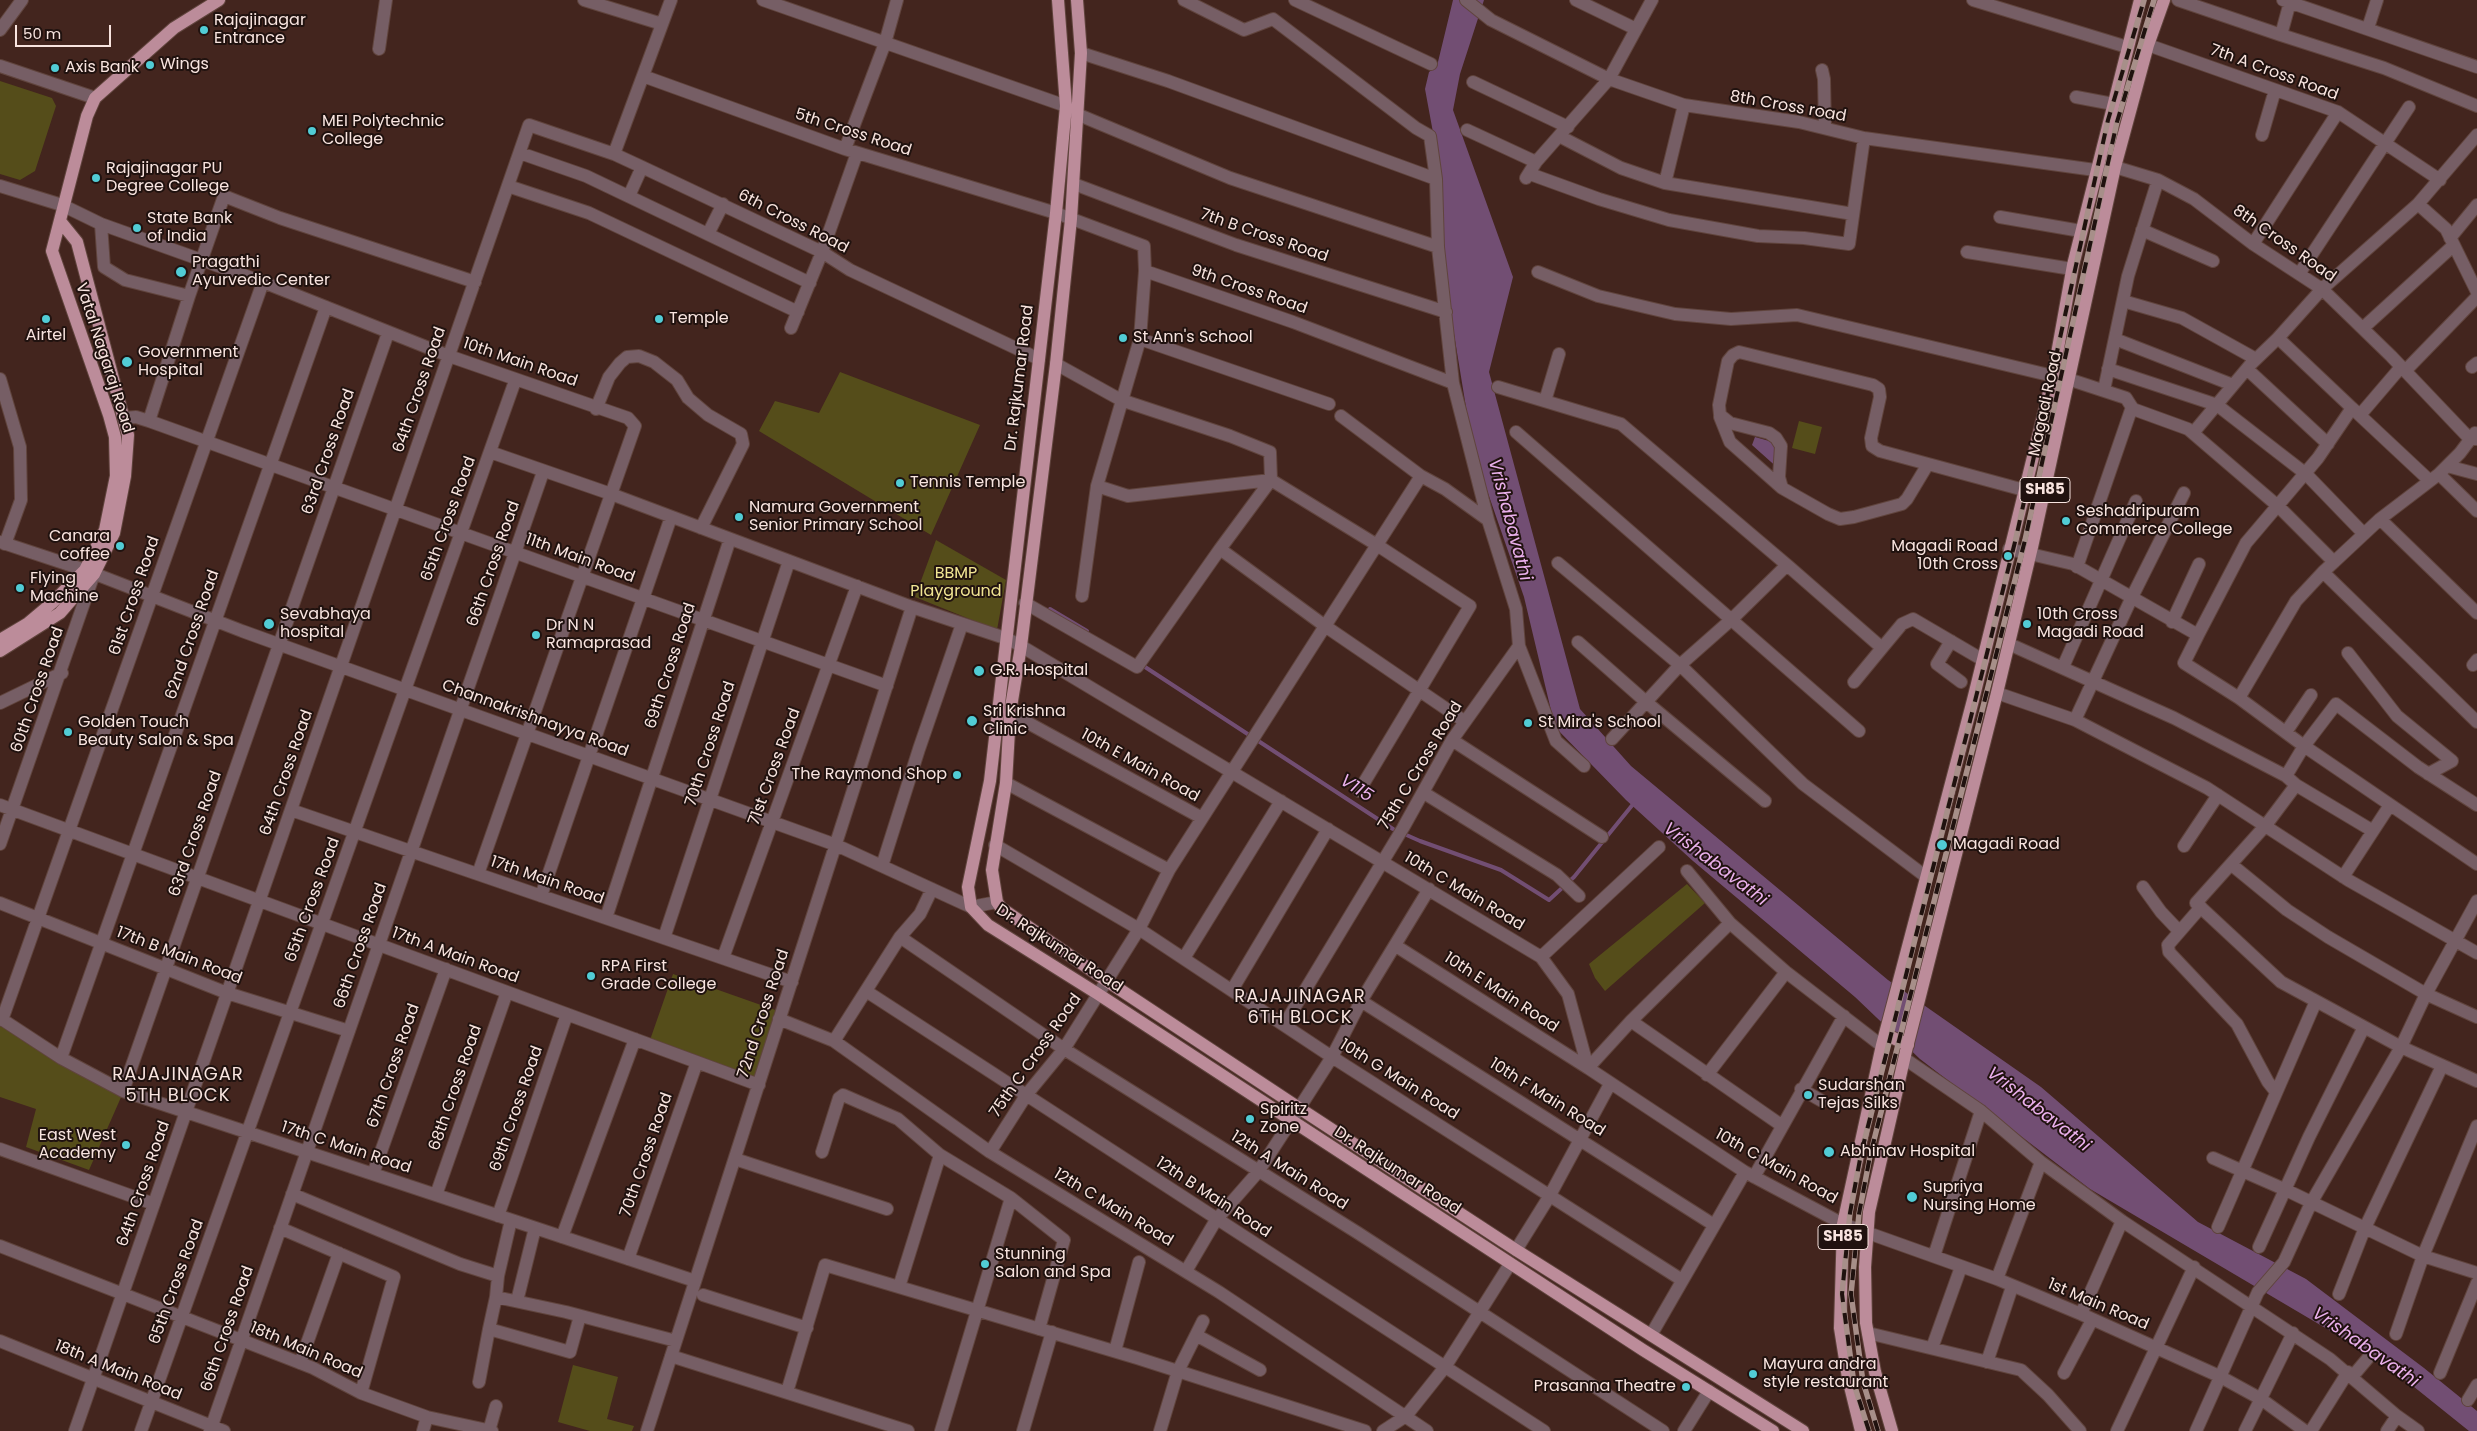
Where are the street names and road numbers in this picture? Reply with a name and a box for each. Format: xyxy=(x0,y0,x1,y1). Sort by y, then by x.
street label: 7th A Cross Road xyxy=(2207,41,2341,105)
street label: 8th Cross road xyxy=(1728,87,1848,127)
street label: 5th Cross Road xyxy=(792,105,914,161)
street label: 6th Cross Road xyxy=(734,186,852,258)
street label: 8th Cross Road xyxy=(2229,201,2339,287)
street label: 7th B Cross Road xyxy=(1197,205,1331,267)
street label: 9th Cross Road xyxy=(1188,261,1310,319)
street label: Vatal Nagaraj Road xyxy=(71,280,137,436)
street label: Dr. Rajkumar Road xyxy=(1002,304,1038,452)
street label: 64th Cross Road xyxy=(389,325,451,455)
street label: 10th Main Road xyxy=(460,334,580,392)
street label: Magadi Road xyxy=(2026,350,2066,458)
street label: 63rd Cross Road xyxy=(298,387,360,517)
street label: 65th Cross Road xyxy=(417,454,481,584)
road number: SH85 xyxy=(2020,478,2070,502)
street label: 66th Cross Road xyxy=(463,499,525,629)
street label: 11th Main Road xyxy=(523,530,637,588)
street label: 61st Cross Road xyxy=(106,534,164,658)
street label: 62nd Cross Road xyxy=(162,568,224,702)
street label: 69th Cross Road xyxy=(642,600,700,732)
street label: 60th Cross Road xyxy=(7,625,69,755)
street label: Channakrishnayya Road xyxy=(439,676,631,762)
street label: 70th Cross Road xyxy=(682,679,740,809)
street label: 75th C Cross Road xyxy=(1375,698,1467,834)
street label: 71st Cross Road xyxy=(745,706,805,828)
street label: 64th Cross Road xyxy=(256,708,318,838)
street label: 10th E Main Road xyxy=(1077,725,1203,807)
street label: 63rd Cross Road xyxy=(165,769,227,899)
street label: 65th Cross Road xyxy=(281,835,345,965)
street label: 10th C Main Road xyxy=(1400,849,1528,935)
street label: 17th Main Road xyxy=(488,853,606,909)
street label: 66th Cross Road xyxy=(330,881,392,1011)
street label: Dr. Rajkumar Road xyxy=(992,901,1126,997)
street label: 17th B Main Road xyxy=(114,923,244,989)
street label: 17th A Main Road xyxy=(389,924,521,988)
street label: 72nd Cross Road xyxy=(734,947,794,1081)
street label: 10th E Main Road xyxy=(1440,949,1562,1037)
street label: 75th C Cross Road xyxy=(986,990,1086,1122)
street label: 67th Cross Road xyxy=(364,1001,424,1131)
street label: 68th Cross Road xyxy=(425,1023,487,1153)
street label: 10th G Main Road xyxy=(1336,1036,1462,1124)
street label: 69th Cross Road xyxy=(486,1044,548,1174)
street label: 10th F Main Road xyxy=(1486,1055,1608,1141)
street label: 70th Cross Road xyxy=(617,1090,677,1220)
street label: 17th C Main Road xyxy=(279,1118,413,1178)
street label: 64th Cross Road xyxy=(113,1119,175,1249)
street label: Dr. Rajkumar Road xyxy=(1330,1123,1464,1219)
street label: 10th C Main Road xyxy=(1712,1125,1840,1209)
street label: 12th A Main Road xyxy=(1227,1127,1351,1215)
street label: 12th B Main Road xyxy=(1152,1154,1274,1242)
street label: 12th C Main Road xyxy=(1050,1165,1176,1251)
street label: 65th Cross Road xyxy=(145,1217,209,1347)
road number: SH85 xyxy=(1818,1224,1868,1250)
street label: 66th Cross Road xyxy=(197,1264,259,1394)
street label: 1st Main Road xyxy=(2044,1275,2152,1335)
street label: 18th Main Road xyxy=(247,1319,365,1383)
street label: 18th A Main Road xyxy=(52,1337,184,1405)

